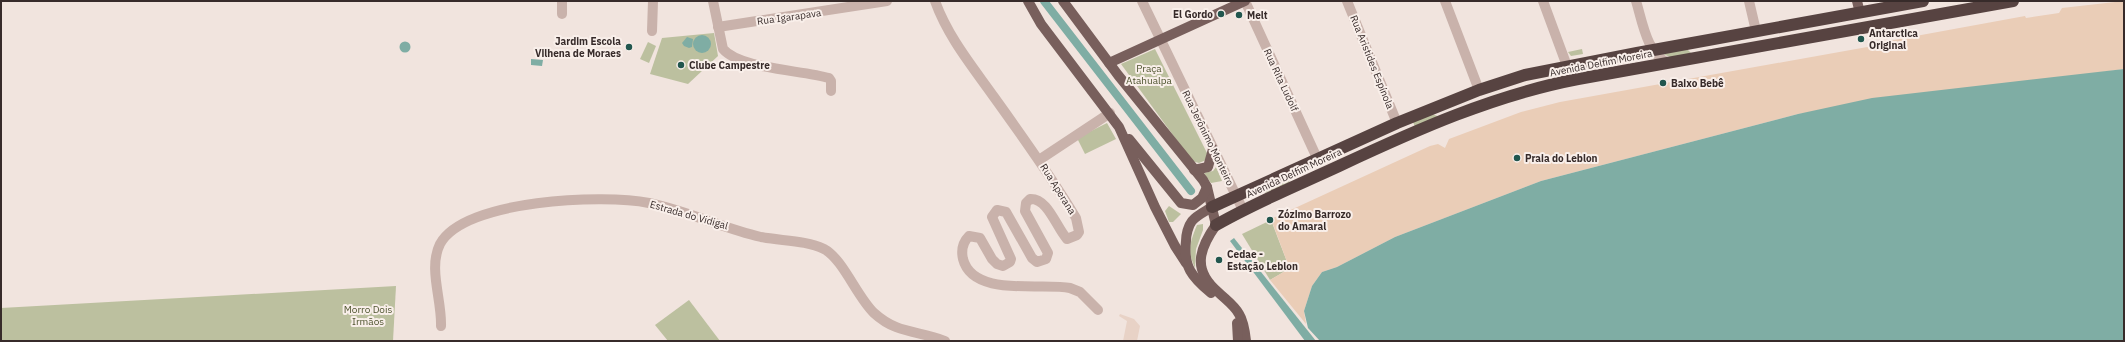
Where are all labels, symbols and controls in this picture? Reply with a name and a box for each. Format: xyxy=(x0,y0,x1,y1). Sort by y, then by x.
street label: Rua Igarapava xyxy=(756,6,823,28)
place label: El Gordo xyxy=(1173,8,1213,21)
marker: El Gordo xyxy=(1216,9,1226,19)
place label: Melt xyxy=(1247,9,1268,22)
marker: Melt xyxy=(1234,10,1244,20)
street label: Rua Aristides Espínola xyxy=(1347,13,1397,111)
place label: Antarctica Original xyxy=(1869,27,1918,52)
marker: Antarctica Original xyxy=(1856,34,1866,44)
place label: Jardim Escola Vilhena de Moraes xyxy=(535,35,621,60)
marker: Jardim Escola Vilhena de Moraes xyxy=(624,42,634,52)
street label: Rua Rita Ludolf xyxy=(1261,47,1302,114)
street label: Avenida Delfim Moreira xyxy=(1549,47,1654,79)
place label: Clube Campestre xyxy=(689,59,770,72)
marker: Clube Campestre xyxy=(676,60,686,70)
park label: Praça Atahualpa xyxy=(1126,62,1173,87)
place label: Baixo Bebê xyxy=(1671,77,1724,90)
marker: Baixo Bebê xyxy=(1658,78,1668,88)
street label: Rua Jerônimo Monteiro xyxy=(1179,88,1237,188)
street label: Avenida Delfim Moreira xyxy=(1244,145,1345,201)
place label: Praia do Leblon xyxy=(1525,152,1598,165)
marker: Praia do Leblon xyxy=(1512,153,1522,163)
street label: Rua Aperana xyxy=(1037,161,1079,217)
street label: Estrada do Vidigal xyxy=(648,198,730,232)
place label: Zózimo Barrozo do Amaral xyxy=(1278,208,1352,233)
marker: Zózimo Barrozo do Amaral xyxy=(1265,215,1275,225)
place label: Cedae - Estação Leblon xyxy=(1227,248,1298,273)
marker: Cedae - Estação Leblon xyxy=(1214,255,1224,265)
park label: Morro Dois Irmãos xyxy=(344,303,392,328)

